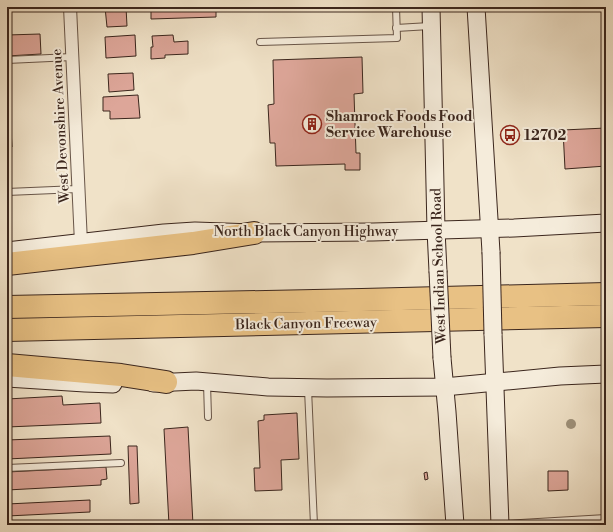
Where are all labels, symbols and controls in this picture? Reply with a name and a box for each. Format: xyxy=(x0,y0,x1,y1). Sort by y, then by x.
street label: West Devonshire Avenue xyxy=(48,48,74,205)
place label: Shamrock Foods Food Service Warehouse xyxy=(326,108,473,142)
building icon: Shamrock Foods Food Service Warehouse xyxy=(301,113,323,135)
bus stop icon: 12702 xyxy=(499,124,521,146)
place label: 12702 xyxy=(524,127,566,145)
street label: West Indian School Road xyxy=(427,188,451,345)
street label: North Black Canyon Highway xyxy=(214,223,399,241)
street label: Black Canyon Freeway xyxy=(234,314,377,334)

